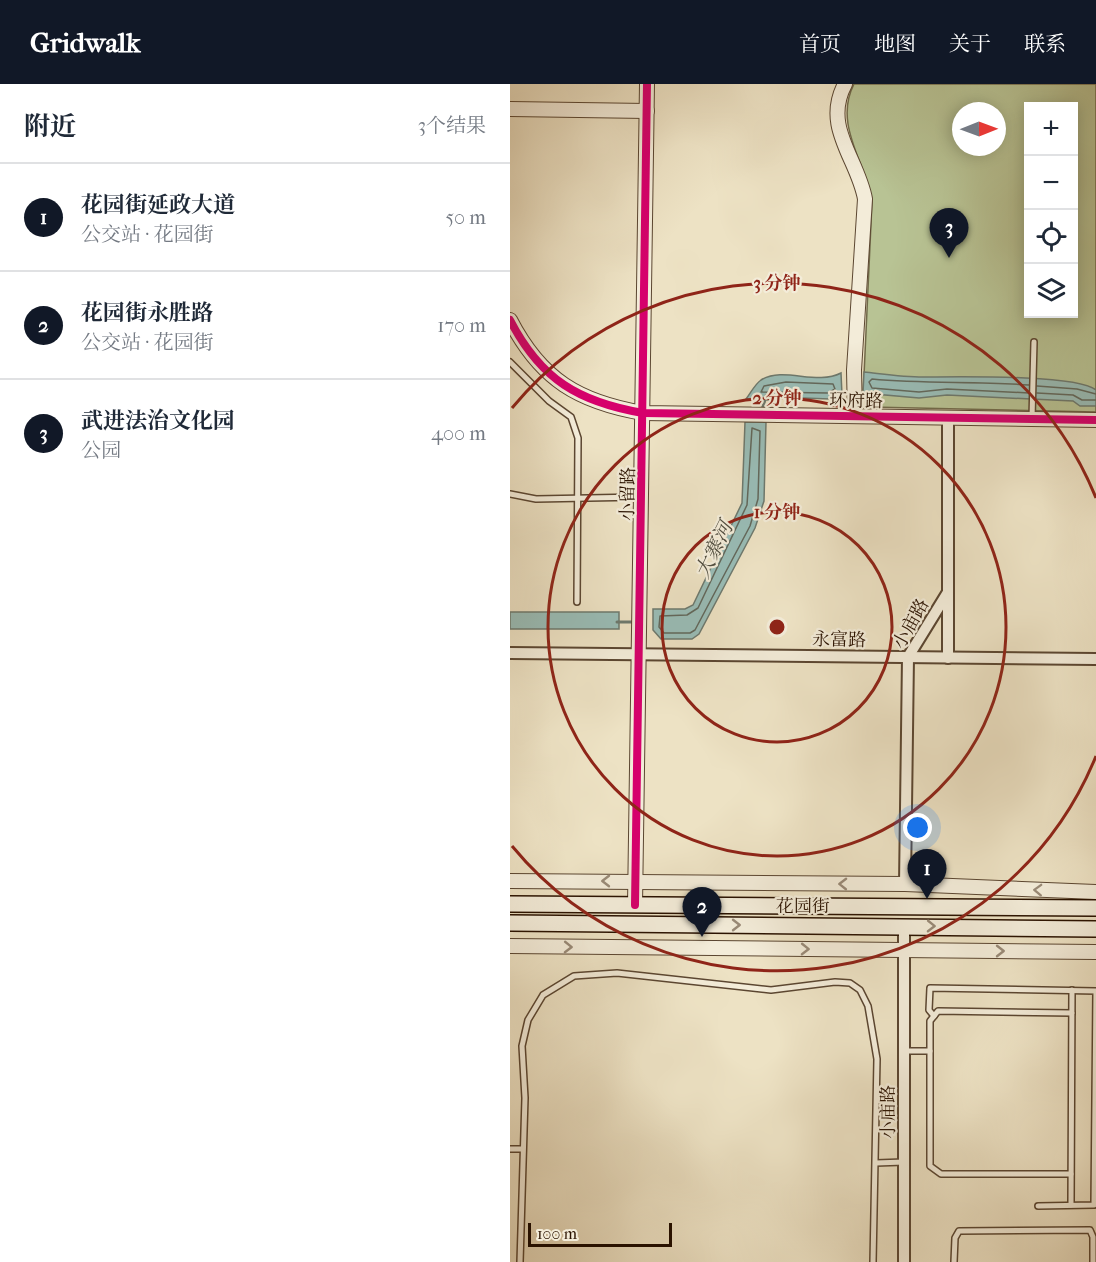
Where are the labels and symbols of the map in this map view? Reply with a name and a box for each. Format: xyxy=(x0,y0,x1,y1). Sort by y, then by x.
north arrow xyxy=(952,102,1006,156)
pin: 3 xyxy=(930,208,968,258)
text: 3 分钟 xyxy=(753,273,801,294)
text: 2 分钟 xyxy=(752,388,802,409)
street label: 环府路 xyxy=(829,390,883,412)
street label: 小留路 xyxy=(617,467,639,521)
text: 1 分钟 xyxy=(754,502,800,523)
water label: 大寨河 xyxy=(691,515,739,582)
street label: 小庙路 xyxy=(889,595,933,653)
centre of rings xyxy=(767,617,787,637)
street label: 永富路 xyxy=(812,629,866,651)
your location xyxy=(903,813,932,842)
pin: 1 xyxy=(908,850,946,899)
one-way arrow xyxy=(601,875,610,887)
one-way arrow xyxy=(838,878,847,890)
one-way arrow xyxy=(1033,884,1042,896)
pin: 2 xyxy=(682,888,722,937)
street label: 花园街 xyxy=(776,896,830,917)
one-way arrow xyxy=(732,919,741,931)
one-way arrow xyxy=(927,920,936,932)
one-way arrow xyxy=(564,941,573,953)
one-way arrow xyxy=(801,943,810,956)
one-way arrow xyxy=(996,945,1005,957)
street label: 小庙路 xyxy=(878,1085,899,1139)
scale bar xyxy=(528,1220,672,1248)

